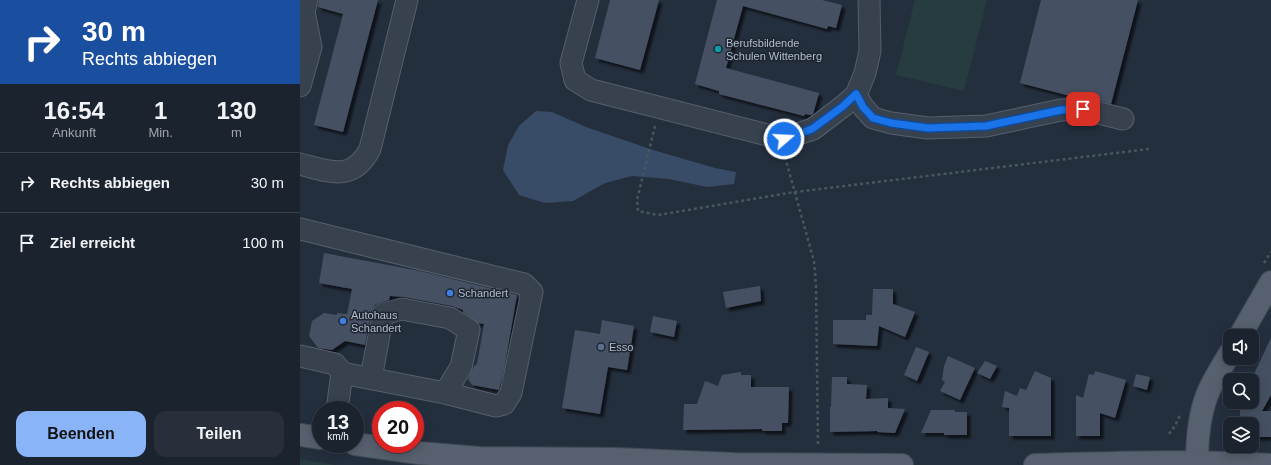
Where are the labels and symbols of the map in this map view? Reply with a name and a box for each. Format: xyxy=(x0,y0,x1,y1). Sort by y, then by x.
place label: Berufsbildende Schulen Wittenberg xyxy=(726,37,822,62)
marker: Berufsbildende Schulen Wittenberg xyxy=(713,44,723,54)
pin xyxy=(1066,92,1100,126)
position arrow xyxy=(763,118,805,160)
place label: Schandert xyxy=(458,287,508,299)
marker: Schandert xyxy=(445,288,455,298)
place label: Autohaus Schandert xyxy=(351,309,401,334)
marker: Autohaus Schandert xyxy=(338,316,348,326)
place label: Esso xyxy=(609,341,633,353)
marker: Esso xyxy=(596,342,606,352)
speed limit sign: 20 xyxy=(372,401,424,453)

